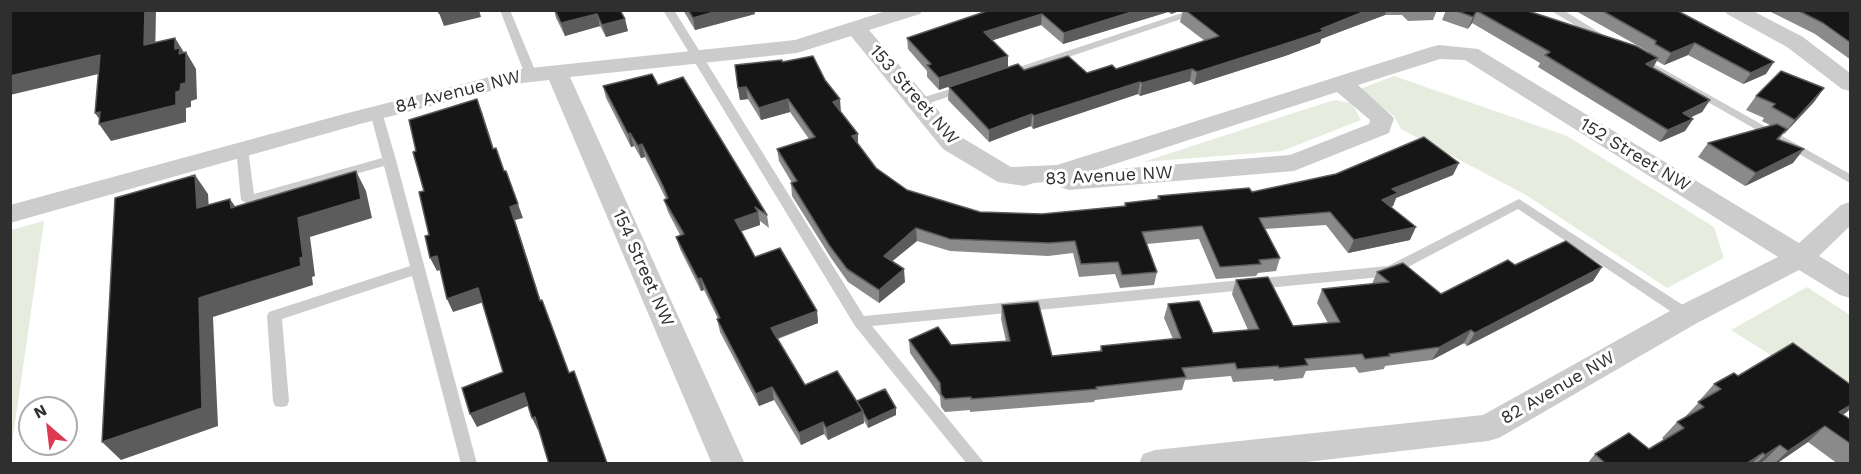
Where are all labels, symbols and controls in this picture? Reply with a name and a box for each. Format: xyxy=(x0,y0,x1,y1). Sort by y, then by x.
street label: 153 Street NW xyxy=(865,41,963,149)
street label: 84 Avenue NW xyxy=(393,66,523,118)
street label: 152 Street NW xyxy=(1576,114,1694,196)
street label: 83 Avenue NW xyxy=(1045,162,1173,190)
street label: 154 Street NW xyxy=(608,206,678,330)
street label: 82 Avenue NW xyxy=(1497,347,1619,429)
north arrow xyxy=(18,396,78,456)
text: N xyxy=(31,400,50,423)

